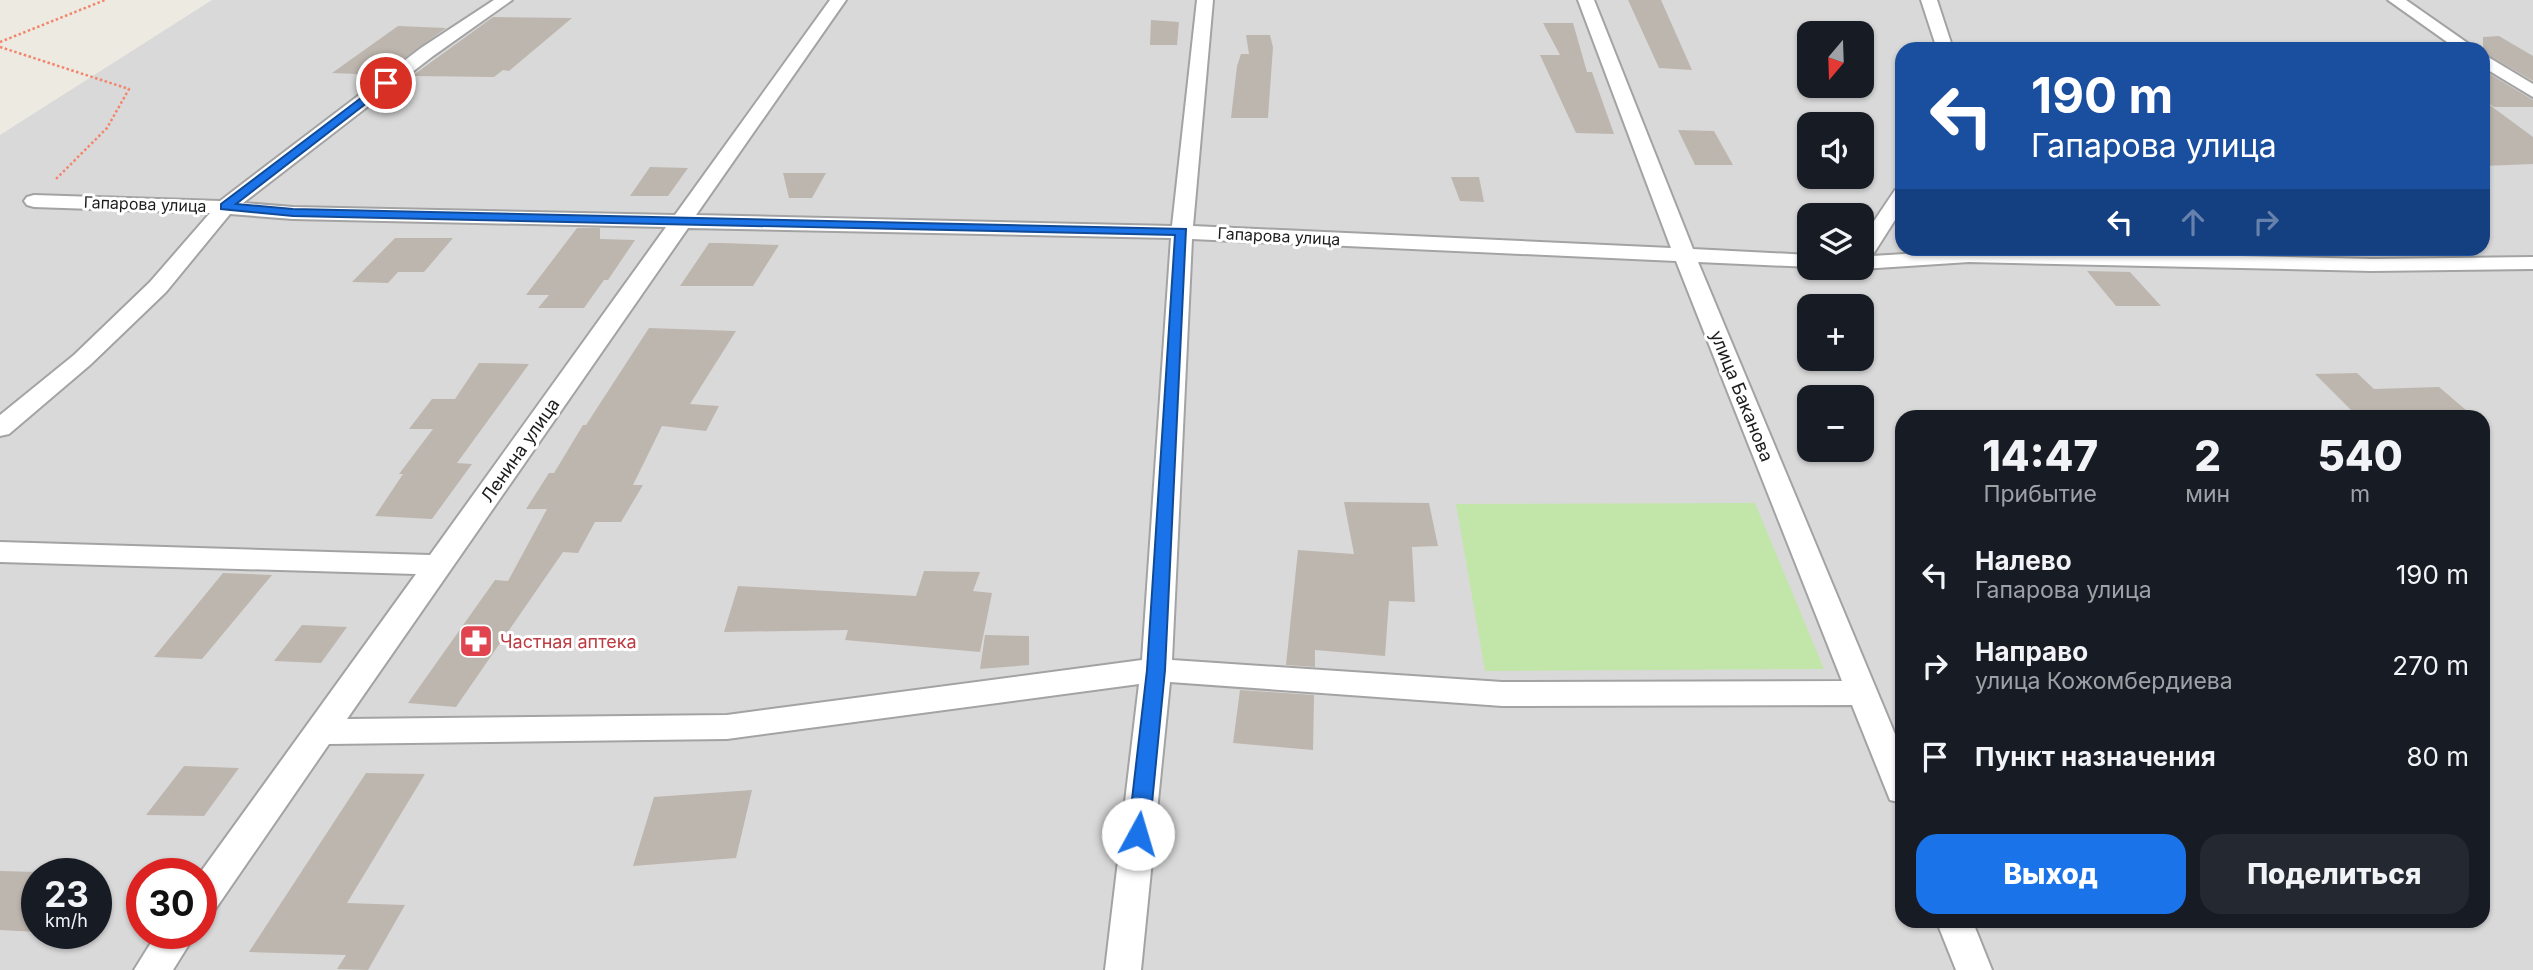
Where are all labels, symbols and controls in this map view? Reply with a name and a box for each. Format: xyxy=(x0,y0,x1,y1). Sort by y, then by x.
north arrow xyxy=(1797,21,1874,98)
map controls xyxy=(1797,21,1874,462)
pin xyxy=(356,53,416,113)
icon: arrive xyxy=(367,64,405,102)
text: 190 m xyxy=(2031,66,2173,125)
icon: left xyxy=(1916,70,2007,161)
button: sound xyxy=(1797,112,1874,189)
text: Гапарова улица xyxy=(2031,126,2277,165)
street label: Гапарова улица xyxy=(83,192,207,216)
button: layers xyxy=(1797,203,1874,280)
icon: left xyxy=(2101,203,2139,241)
icon: ahead xyxy=(2174,203,2212,241)
icon: right xyxy=(2247,203,2285,241)
street label: Гапарова улица xyxy=(1217,223,1341,249)
button: + xyxy=(1797,294,1874,371)
street label: улица Баканова xyxy=(1706,327,1778,465)
button: − xyxy=(1797,385,1874,462)
street label: Ленина улица xyxy=(476,394,564,506)
text: 14:47 xyxy=(1982,430,2098,481)
text: 2 xyxy=(2194,430,2221,481)
text: 540 xyxy=(2317,430,2403,481)
text: Прибытие xyxy=(1983,480,2097,508)
text: мин xyxy=(2185,480,2230,508)
text: m xyxy=(2350,480,2370,508)
text: Налево xyxy=(1975,545,2072,576)
icon: left xyxy=(1916,556,1954,594)
text: 190 m xyxy=(2396,559,2469,590)
text: Гапарова улица xyxy=(1975,576,2152,604)
pharmacy icon: Частная аптека xyxy=(457,622,495,660)
place label: Частная аптека xyxy=(500,631,637,652)
text: Направо xyxy=(1975,636,2088,667)
icon: right xyxy=(1916,647,1954,685)
text: 270 m xyxy=(2392,650,2469,681)
text: улица Кожомбердиева xyxy=(1975,667,2233,695)
icon: arrive xyxy=(1916,738,1954,776)
text: Пункт назначения xyxy=(1975,741,2216,772)
text: 80 m xyxy=(2406,741,2469,772)
position arrow xyxy=(1101,797,1175,871)
button: Выход xyxy=(1916,834,2186,914)
button: Поделиться xyxy=(2200,834,2469,914)
speed limit sign: 30 xyxy=(126,858,217,949)
text: 23 xyxy=(44,873,89,915)
text: km/h xyxy=(45,910,88,931)

